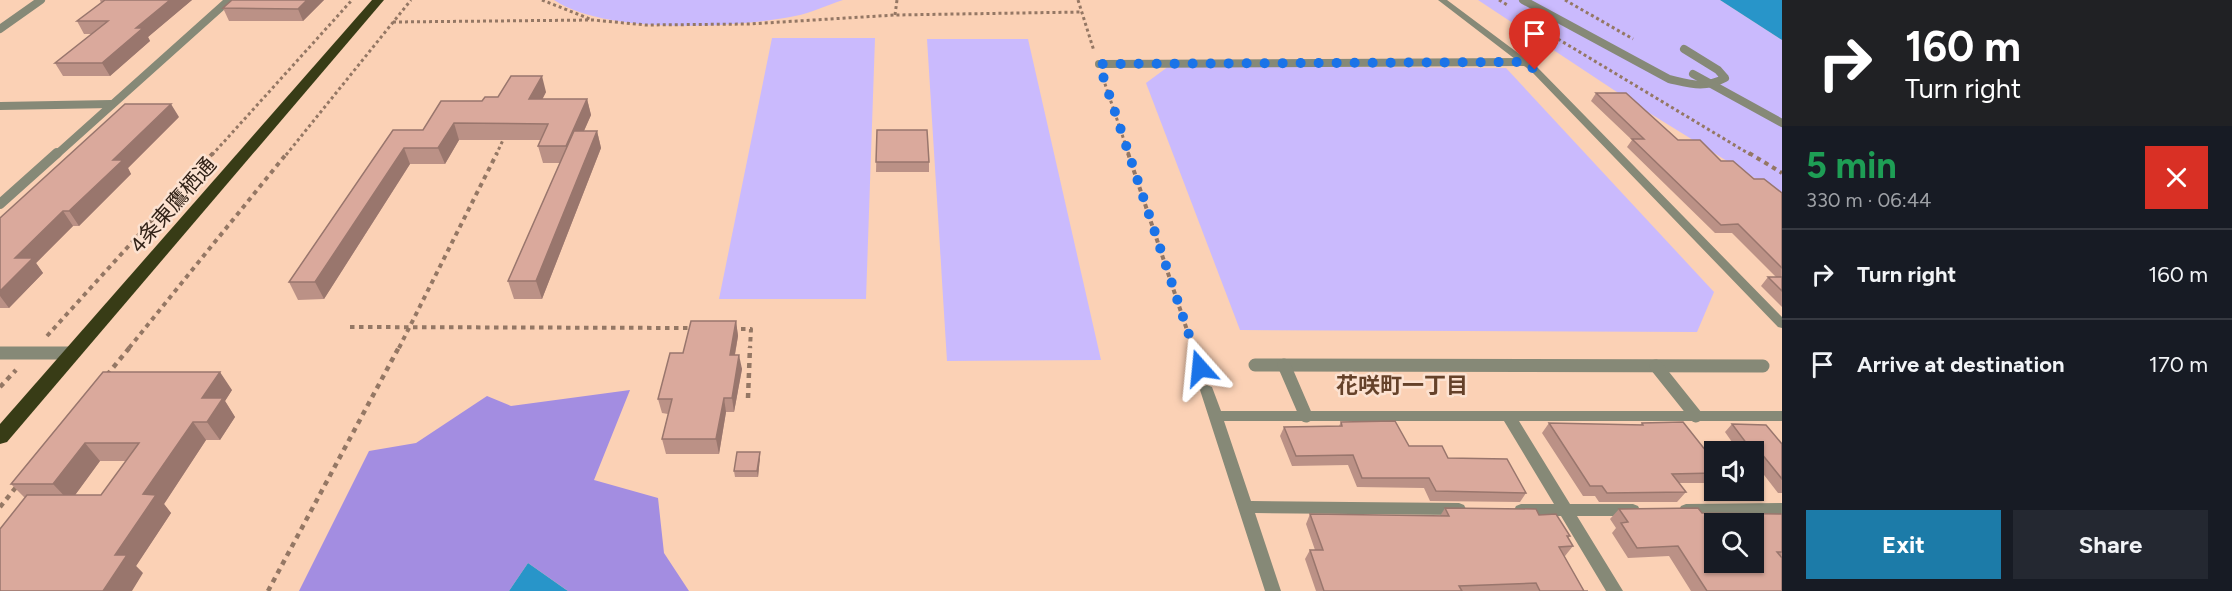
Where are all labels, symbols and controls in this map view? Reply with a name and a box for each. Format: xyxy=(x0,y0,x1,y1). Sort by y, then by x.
pin xyxy=(1509,8,1560,70)
icon: arrive xyxy=(1518,17,1551,50)
text: 160 m xyxy=(1905,21,2021,72)
icon: right xyxy=(1806,24,1884,102)
text: Turn right xyxy=(1905,72,2021,105)
text: 5 min xyxy=(1806,144,1897,187)
button: close xyxy=(2145,146,2208,209)
street label: 4条東鷹栖通 xyxy=(124,152,221,257)
text: 330 m · 06:44 xyxy=(1806,188,1932,212)
icon: right xyxy=(1806,258,1839,291)
text: Turn right xyxy=(1857,261,1956,288)
text: 160 m xyxy=(2148,261,2208,288)
position arrow xyxy=(1168,336,1232,400)
icon: arrive xyxy=(1806,348,1839,381)
text: Arrive at destination xyxy=(1857,351,2065,378)
text: 170 m xyxy=(2149,351,2208,378)
district label: 花咲町一丁目 xyxy=(1336,372,1468,399)
map controls xyxy=(1704,441,1764,573)
button: sound xyxy=(1704,441,1764,501)
button: Exit xyxy=(1806,510,2001,579)
button: Share xyxy=(2013,510,2208,579)
button: search xyxy=(1704,513,1764,573)

